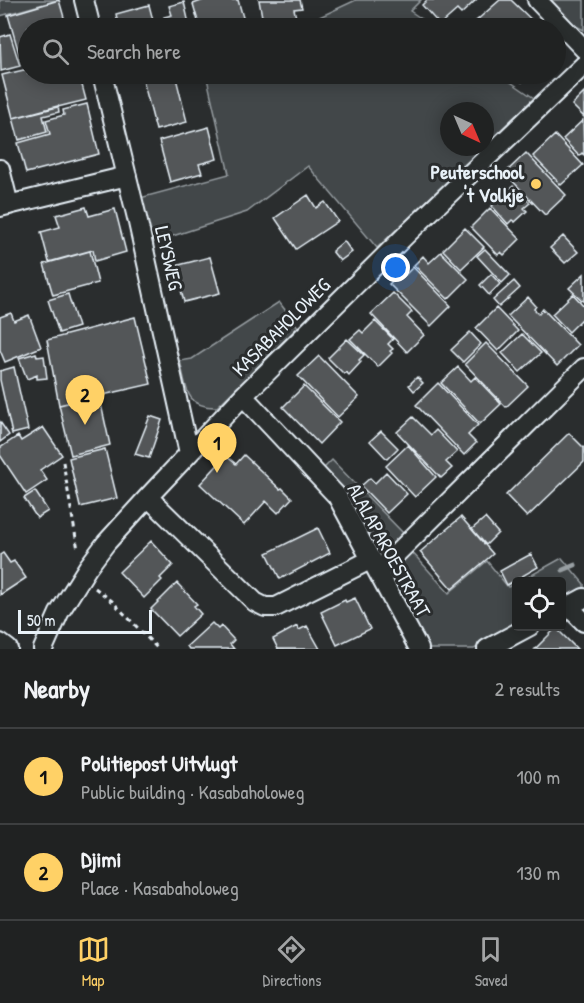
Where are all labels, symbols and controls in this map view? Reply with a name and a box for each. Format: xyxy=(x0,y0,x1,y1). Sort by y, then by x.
search box xyxy=(18,18,566,84)
icon: search xyxy=(39,35,72,68)
text: Search here xyxy=(87,36,181,66)
north arrow xyxy=(440,102,494,156)
place label: Peuterschool 't Volkje xyxy=(431,158,525,208)
marker: Peuterschool 't Volkje xyxy=(529,177,543,191)
street label: LEYSWEG xyxy=(149,223,190,293)
your location xyxy=(381,253,410,282)
street label: KASABAHOLOWEG xyxy=(226,271,336,382)
pin: 2 xyxy=(66,376,104,425)
pin: 1 xyxy=(198,424,236,473)
street label: ALALAPAROESTRAAT xyxy=(341,478,438,622)
map controls xyxy=(512,577,566,631)
button: locate xyxy=(512,577,566,631)
scale bar xyxy=(18,607,152,634)
text: 50 m xyxy=(27,609,56,631)
text: Nearby xyxy=(24,671,90,706)
text: 2 results xyxy=(495,675,560,702)
text: Politiepost Uitvlugt xyxy=(81,748,237,778)
text: 1 xyxy=(40,763,47,790)
text: 100 m xyxy=(517,763,560,790)
text: Public building · Kasabaholoweg xyxy=(81,778,304,805)
text: Djimi xyxy=(81,844,121,874)
text: 2 xyxy=(39,859,48,886)
text: 130 m xyxy=(517,859,560,886)
text: Place · Kasabaholoweg xyxy=(81,874,239,901)
tab: Map xyxy=(77,933,110,991)
tab: Directions xyxy=(263,933,321,991)
tab: Saved xyxy=(474,933,507,991)

